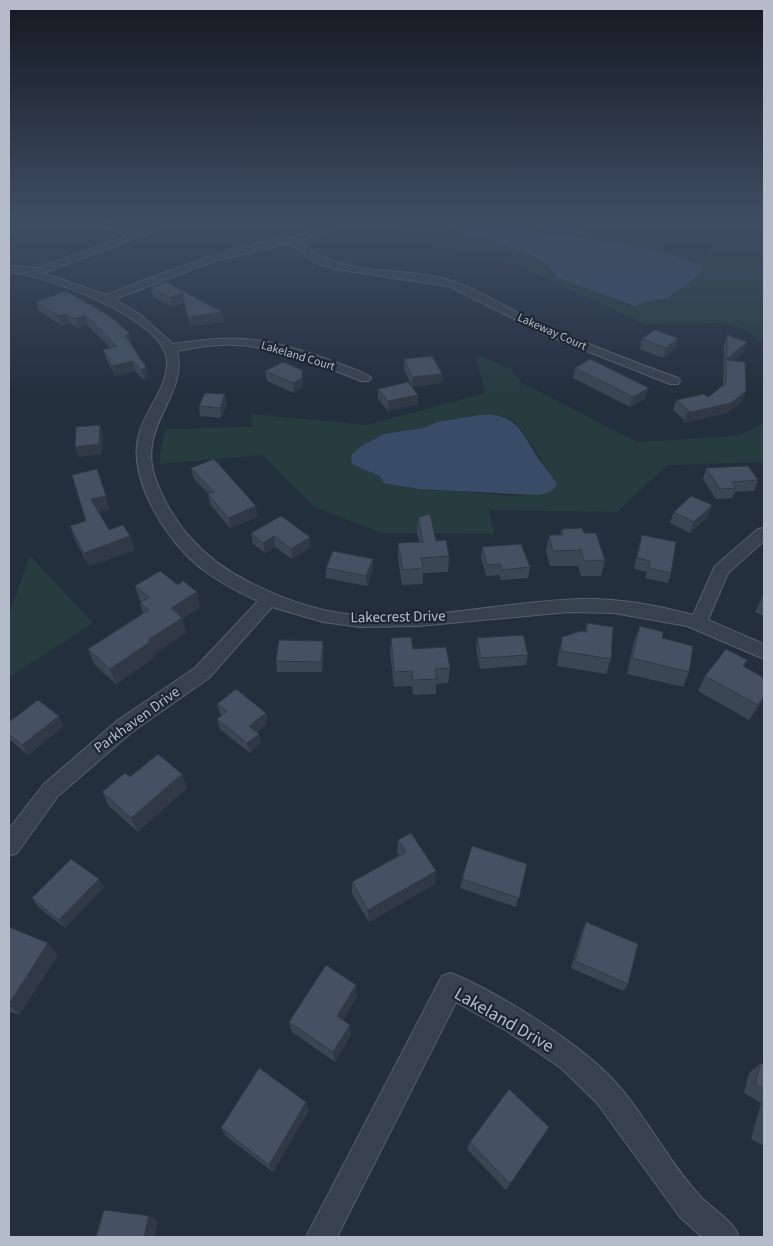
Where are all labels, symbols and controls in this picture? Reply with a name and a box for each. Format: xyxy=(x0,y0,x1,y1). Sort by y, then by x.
street label: Lakeway Court xyxy=(515,309,589,355)
street label: Lakeland Court xyxy=(259,337,337,375)
street label: Lakecrest Drive xyxy=(350,606,446,628)
street label: Parkhaven Drive xyxy=(90,682,184,758)
street label: Lakeland Drive xyxy=(449,981,559,1059)

